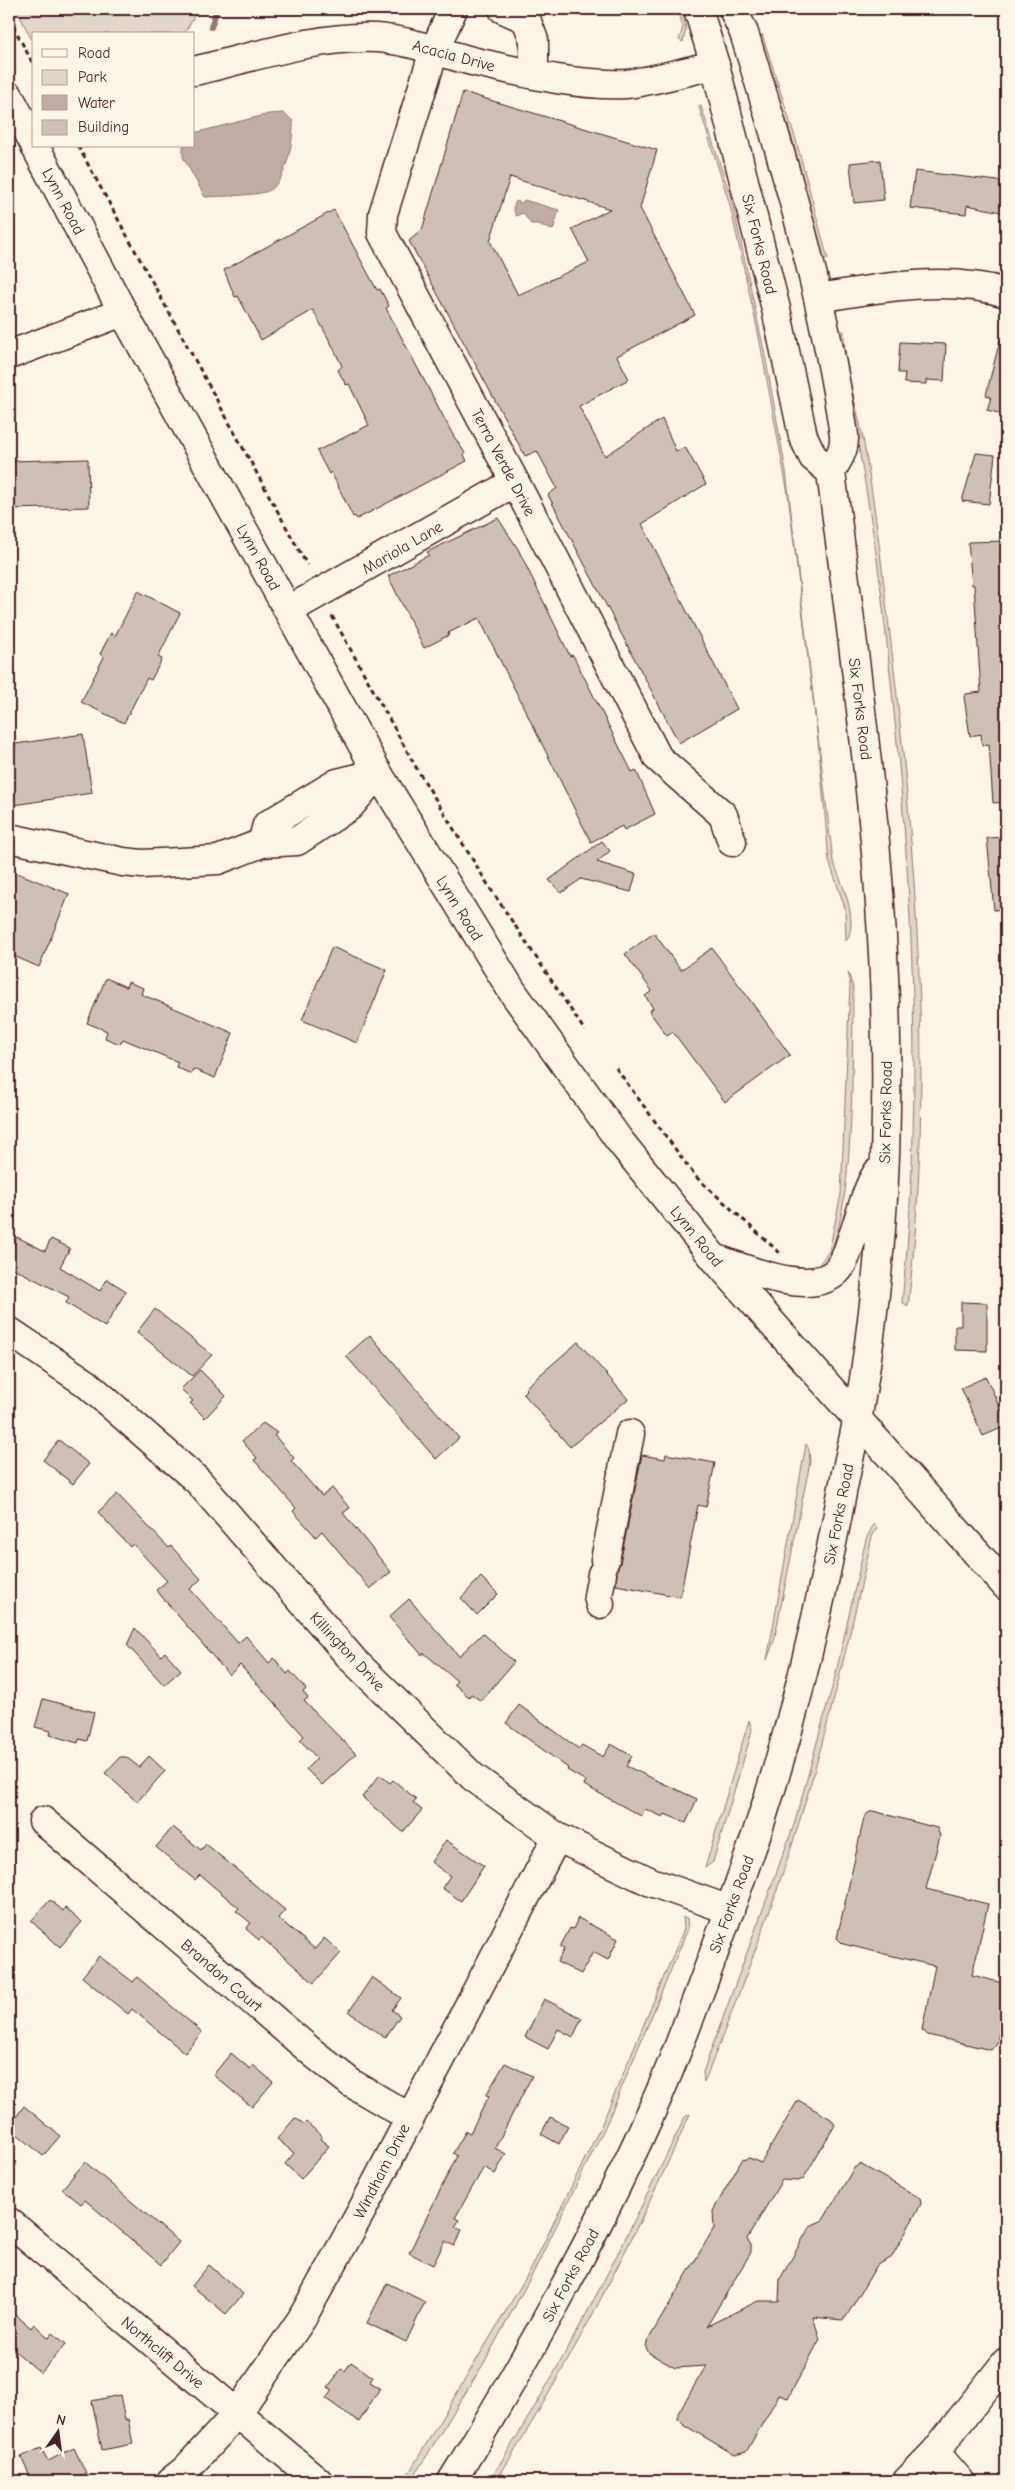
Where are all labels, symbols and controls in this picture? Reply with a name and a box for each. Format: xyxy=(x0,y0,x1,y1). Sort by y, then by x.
legend xyxy=(32,32,195,148)
street label: Acacia Drive xyxy=(411,36,497,76)
text: Road xyxy=(78,44,110,62)
text: Park xyxy=(78,68,107,86)
text: Water xyxy=(78,94,115,112)
text: Building xyxy=(78,118,129,136)
street label: Lynn Road xyxy=(38,165,88,238)
street label: Six Forks Road xyxy=(738,192,780,296)
street label: Terra Verde Drive xyxy=(467,406,539,519)
street label: Mariola Lane xyxy=(359,518,446,578)
street label: Lynn Road xyxy=(233,521,284,594)
street label: Six Forks Road xyxy=(845,657,875,761)
street label: Lynn Road xyxy=(432,873,486,944)
street label: Six Forks Road xyxy=(876,1060,896,1164)
street label: Lynn Road xyxy=(666,1203,726,1271)
street label: Six Forks Road xyxy=(820,1462,858,1566)
street label: Killington Drive xyxy=(306,1608,389,1695)
street label: Six Forks Road xyxy=(706,1853,758,1956)
street label: Brandon Court xyxy=(177,1936,266,2016)
street label: Windham Drive xyxy=(350,2121,414,2222)
street label: Six Forks Road xyxy=(539,2226,603,2325)
street label: Northclift Drive xyxy=(117,2313,207,2392)
north arrow xyxy=(32,2408,82,2458)
text: N xyxy=(55,2411,68,2429)

